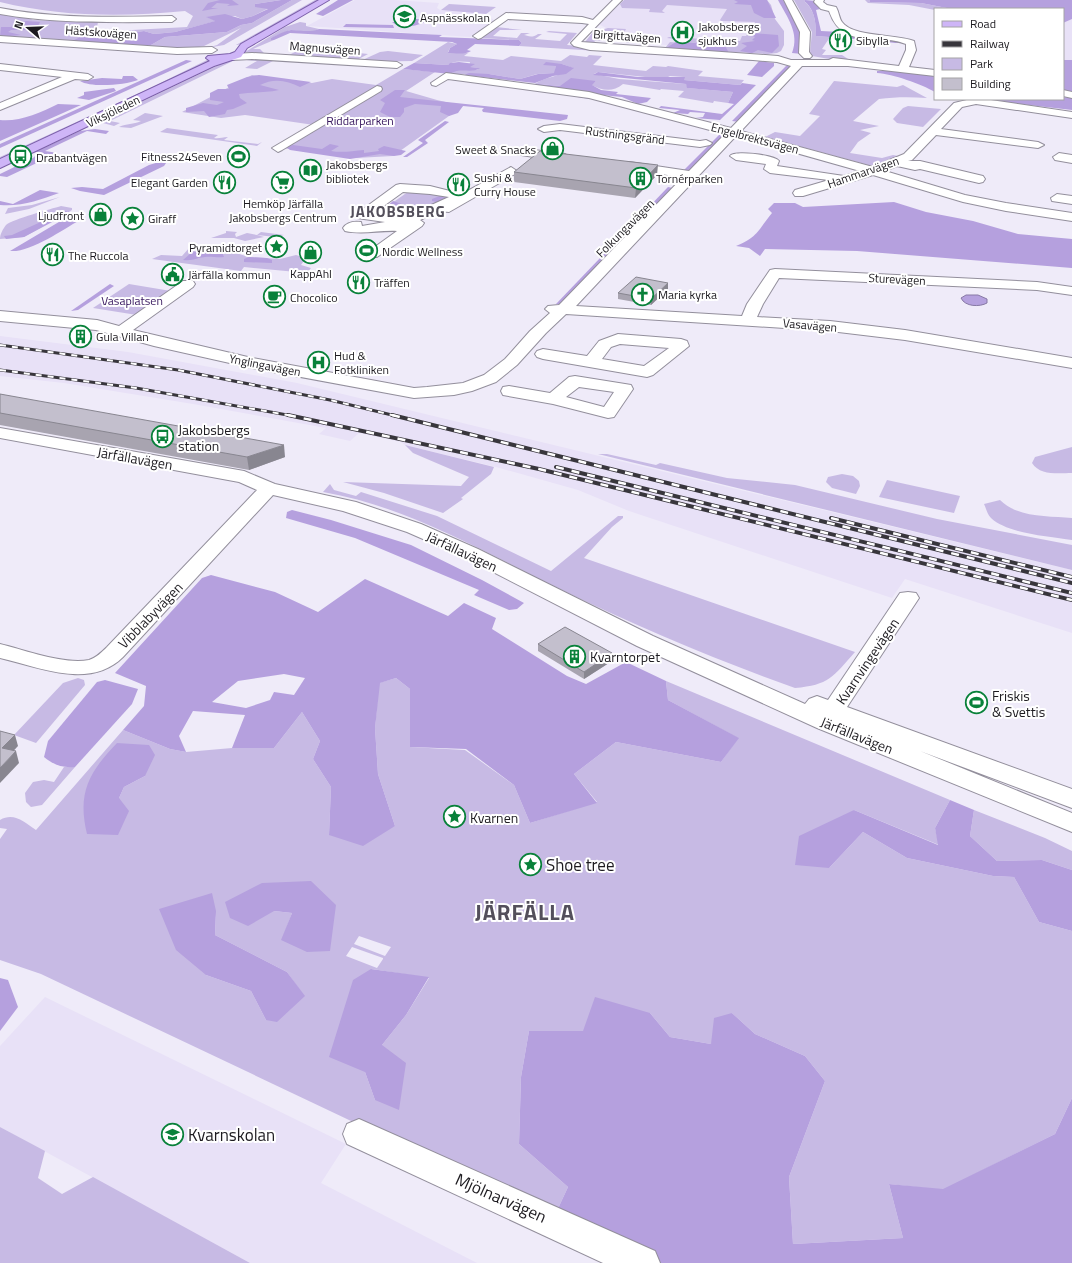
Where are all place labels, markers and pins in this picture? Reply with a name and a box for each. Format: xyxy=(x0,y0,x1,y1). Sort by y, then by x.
school or university icon: Aspnässkolan xyxy=(392,4,418,30)
place label: Aspnässkolan xyxy=(420,8,490,27)
place label: Jakobsbergs sjukhus xyxy=(698,17,760,50)
hospital icon: Jakobsbergs sjukhus xyxy=(670,20,696,46)
restaurant icon: Sibylla xyxy=(828,27,854,53)
place label: Sibylla xyxy=(856,31,889,50)
shop icon: Sweet & Snacks xyxy=(539,136,565,162)
place label: Sweet & Snacks xyxy=(455,140,536,159)
sports icon: Fitness24Seven xyxy=(225,143,251,169)
bus stop icon: Drabantvägen xyxy=(8,144,34,170)
place label: Fitness24Seven xyxy=(141,147,222,166)
place label: Drabantvägen xyxy=(36,148,107,167)
place label: Jakobsbergs bibliotek xyxy=(326,155,388,188)
library icon: Jakobsbergs bibliotek xyxy=(297,158,323,184)
building icon: Tornérparken xyxy=(627,165,653,191)
place label: Sushi & Curry House xyxy=(474,168,536,201)
restaurant icon: Elegant Garden xyxy=(211,169,237,195)
supermarket icon: Hemköp Järfälla Jakobsbergs Centrum xyxy=(270,169,296,195)
place label: Tornérparken xyxy=(656,169,723,188)
restaurant icon: Sushi & Curry House xyxy=(445,171,471,197)
place label: Elegant Garden xyxy=(131,173,208,192)
place label: Hemköp Järfälla Jakobsbergs Centrum xyxy=(229,194,337,227)
shop icon: Ljudfront xyxy=(87,202,113,228)
place icon: Giraff xyxy=(119,205,145,231)
place label: Ljudfront xyxy=(38,206,85,225)
place label: Giraff xyxy=(148,209,176,228)
place icon: Pyramidtorget xyxy=(264,234,290,260)
place label: Pyramidtorget xyxy=(189,238,263,257)
sports icon: Nordic Wellness xyxy=(354,238,380,264)
shop icon: KappAhl xyxy=(298,239,324,265)
restaurant icon: The Ruccola xyxy=(39,242,65,268)
place label: Nordic Wellness xyxy=(382,242,463,261)
place label: The Ruccola xyxy=(68,246,129,265)
public building icon: Järfälla kommun xyxy=(159,261,185,287)
place label: KappAhl xyxy=(290,264,332,283)
place label: Järfälla kommun xyxy=(188,265,271,284)
restaurant icon: Träffen xyxy=(346,269,372,295)
place label: Träffen xyxy=(374,273,410,292)
church icon: Maria kyrka xyxy=(630,281,656,307)
cafe icon: Chocolico xyxy=(261,284,287,310)
place label: Maria kyrka xyxy=(658,285,717,304)
place label: Chocolico xyxy=(290,288,338,307)
building icon: Gula Villan xyxy=(67,323,93,349)
place label: Gula Villan xyxy=(96,327,149,346)
place label: Hud & Fotkliniken xyxy=(334,346,389,379)
hospital icon: Hud & Fotkliniken xyxy=(306,349,332,375)
place label: Jakobsbergs station xyxy=(178,419,250,456)
bus stop icon: Jakobsbergs station xyxy=(149,424,175,450)
building icon: Kvarntorpet xyxy=(562,643,588,669)
place label: Kvarntorpet xyxy=(590,646,660,667)
place label: Friskis & Svettis xyxy=(992,685,1045,722)
sports icon: Friskis & Svettis xyxy=(963,690,989,716)
place icon: Kvarnen xyxy=(442,804,468,830)
place label: Kvarnen xyxy=(470,807,518,828)
place icon: Shoe tree xyxy=(517,852,543,878)
place label: Shoe tree xyxy=(546,852,615,878)
school or university icon: Kvarnskolan xyxy=(159,1122,185,1148)
place label: Kvarnskolan xyxy=(188,1122,275,1148)

